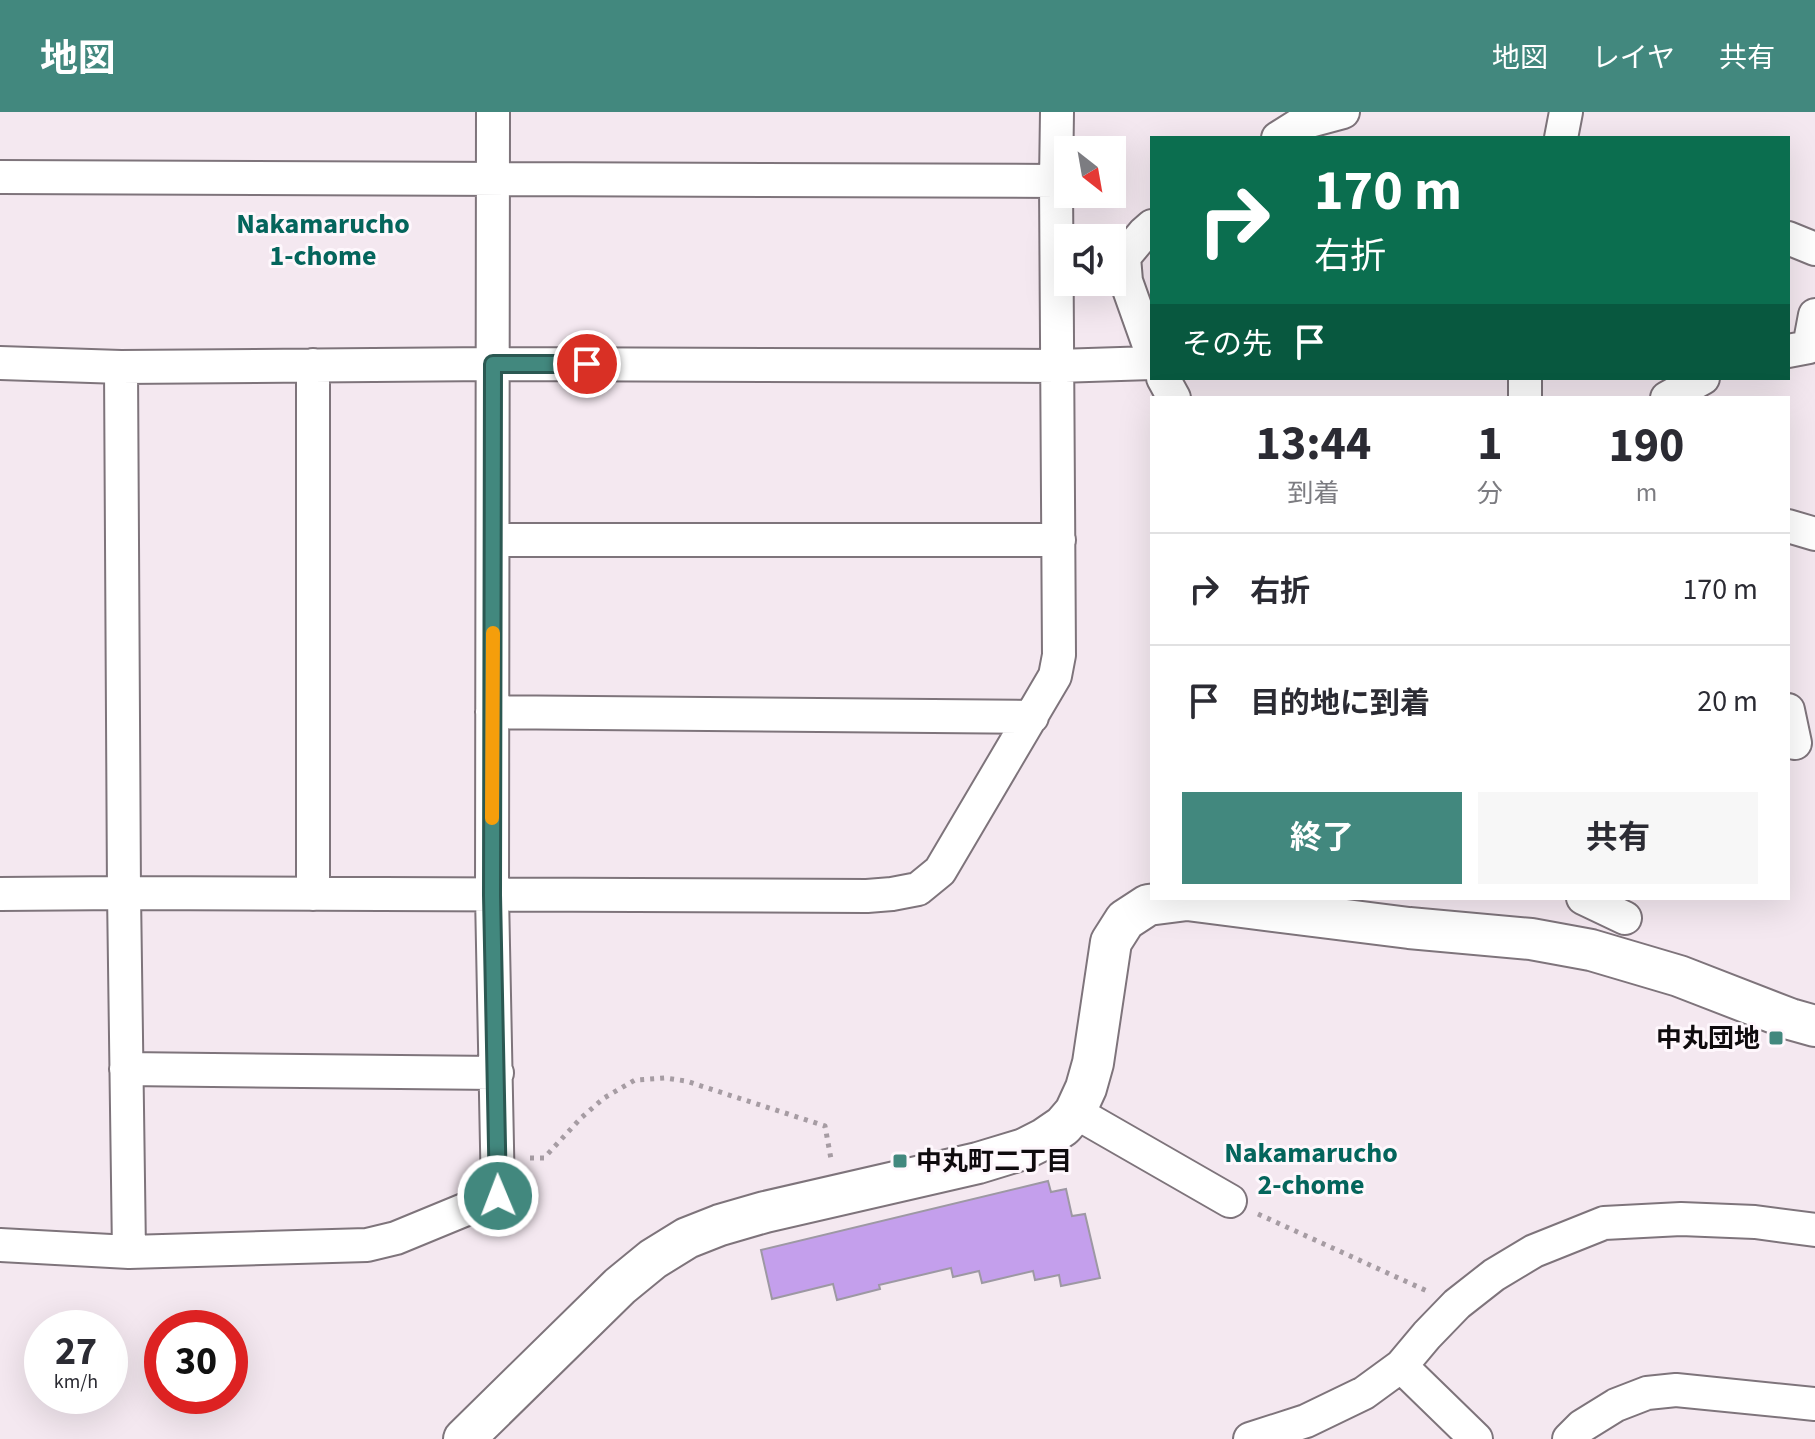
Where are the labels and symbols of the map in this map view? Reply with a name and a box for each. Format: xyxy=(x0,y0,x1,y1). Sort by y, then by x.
north arrow xyxy=(1054,136,1126,208)
district label: Nakamarucho 1-chome xyxy=(236,204,410,276)
pin xyxy=(553,330,621,398)
place label: 中丸団地 xyxy=(1656,1020,1760,1057)
marker: 中丸団地 xyxy=(1767,1029,1785,1047)
district label: Nakamarucho 2-chome xyxy=(1224,1133,1398,1205)
place label: 中丸町二丁目 xyxy=(916,1143,1072,1180)
marker: 中丸町二丁目 xyxy=(891,1152,909,1170)
position arrow xyxy=(456,1154,540,1238)
speed limit sign: 30 xyxy=(144,1310,248,1414)

